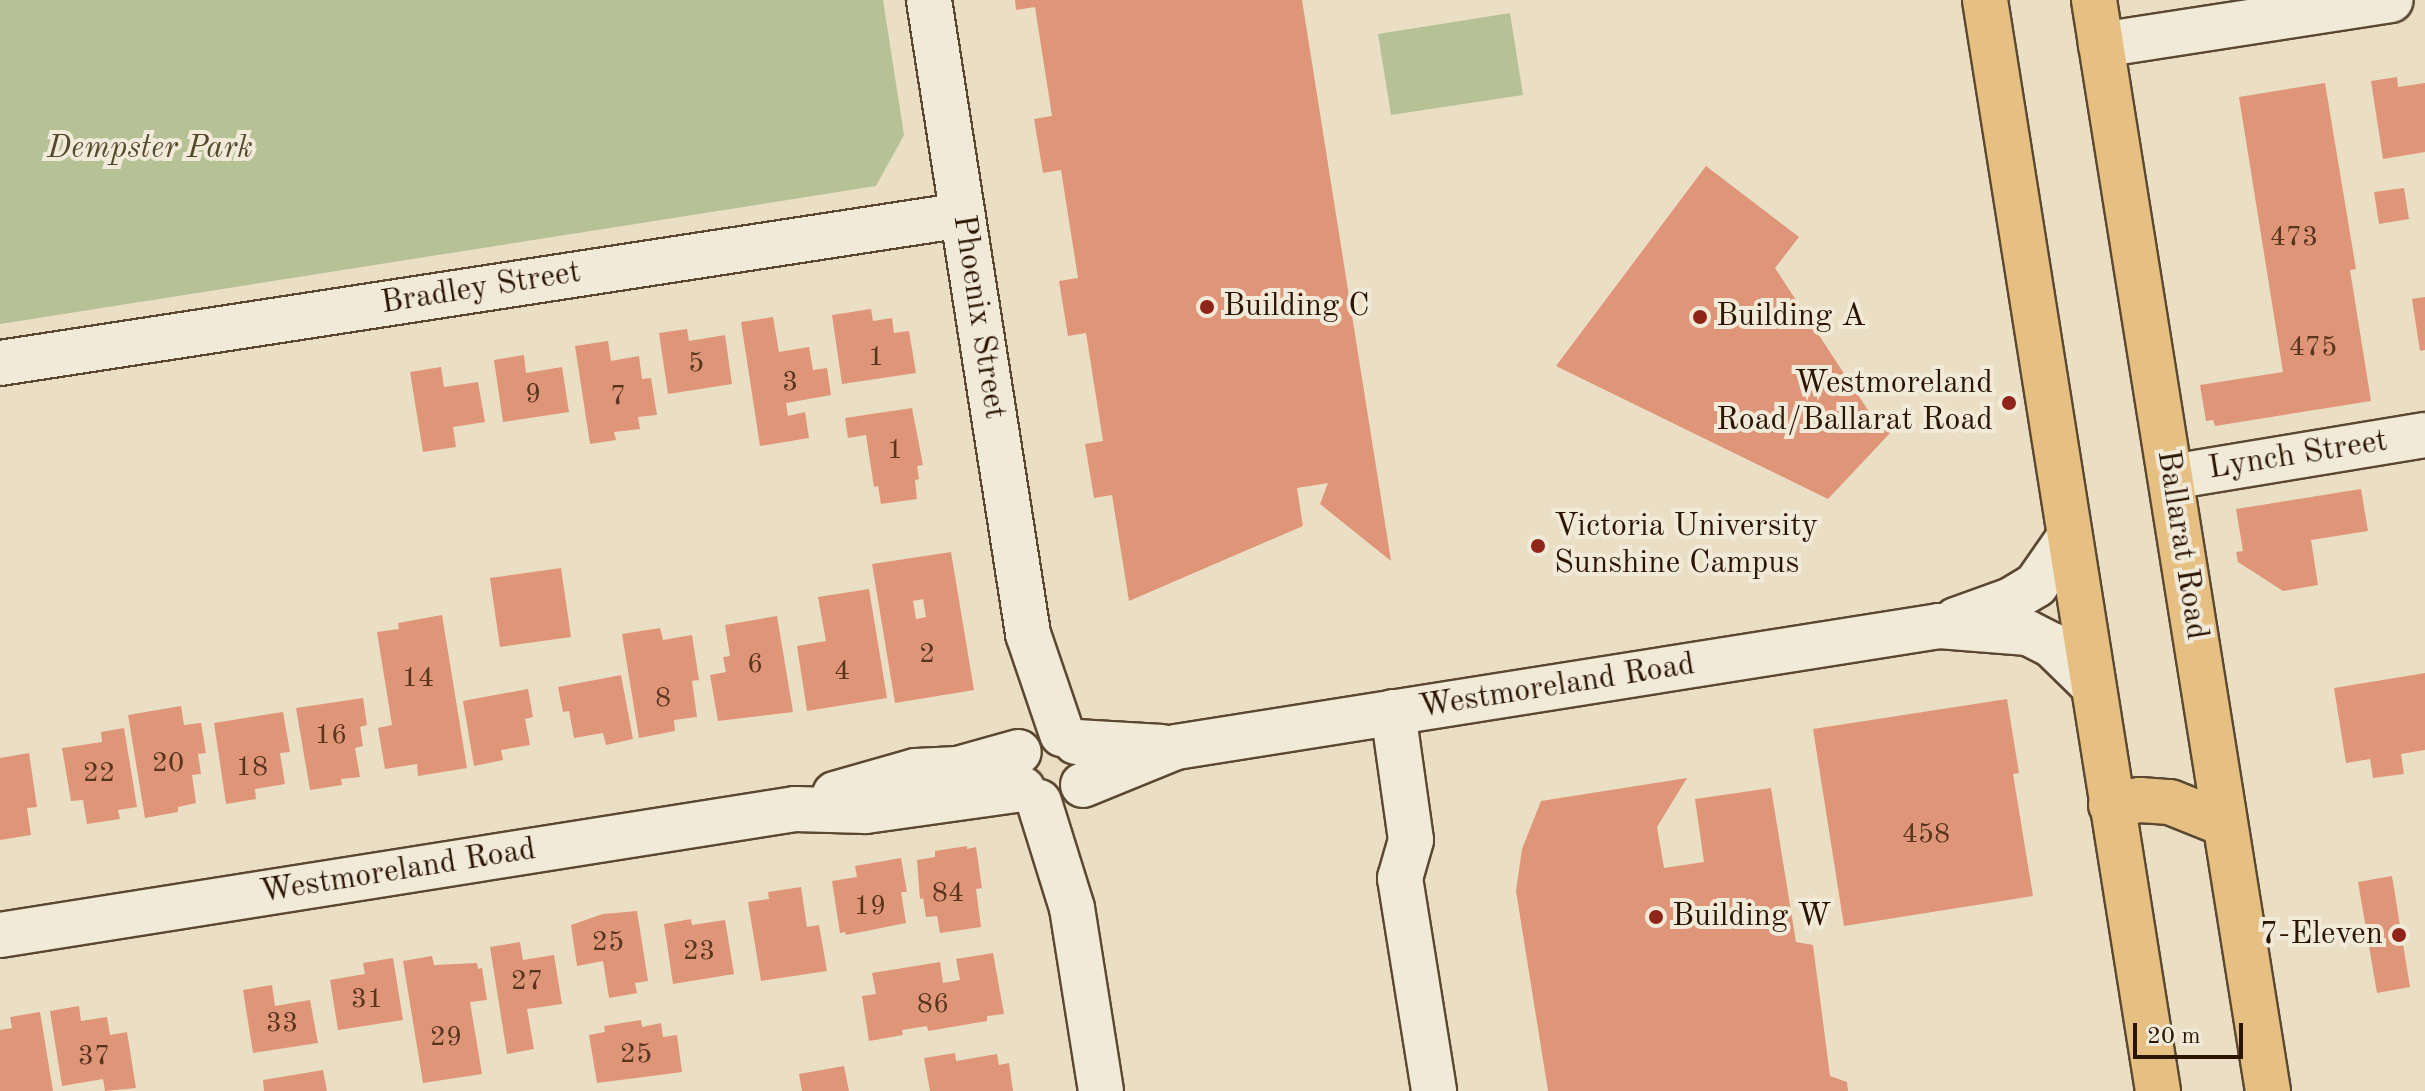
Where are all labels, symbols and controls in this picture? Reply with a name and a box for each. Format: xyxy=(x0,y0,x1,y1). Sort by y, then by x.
park label: Dempster Park xyxy=(47,130,253,168)
street label: Phoenix Street xyxy=(943,212,1013,422)
house number: 473 xyxy=(2270,221,2318,255)
street label: Bradley Street xyxy=(378,254,584,324)
place label: Building C xyxy=(1223,288,1370,326)
marker: Building C xyxy=(1198,298,1216,316)
place label: Building A xyxy=(1716,298,1866,336)
marker: Building A xyxy=(1691,308,1709,326)
house number: 475 xyxy=(2289,331,2337,365)
house number: 1 xyxy=(868,341,884,375)
house number: 5 xyxy=(688,347,704,381)
house number: 3 xyxy=(782,366,798,400)
place label: Westmoreland Road/Ballarat Road xyxy=(1716,366,1993,441)
house number: 9 xyxy=(525,378,541,412)
house number: 7 xyxy=(610,380,626,414)
marker: Westmoreland Road/Ballarat Road xyxy=(2000,394,2018,412)
street label: Lynch Street xyxy=(2206,423,2390,489)
house number: 1 xyxy=(887,434,903,468)
street label: Ballarat Road xyxy=(2147,447,2215,643)
place label: Victoria University Sunshine Campus xyxy=(1554,509,1818,584)
marker: Victoria University Sunshine Campus xyxy=(1529,537,1547,555)
house number: 2 xyxy=(919,638,935,672)
street label: Westmoreland Road xyxy=(1416,646,1698,728)
house number: 6 xyxy=(747,648,763,682)
house number: 4 xyxy=(834,655,850,689)
house number: 14 xyxy=(402,662,434,696)
house number: 8 xyxy=(655,682,671,716)
house number: 16 xyxy=(315,719,347,753)
house number: 20 xyxy=(152,747,184,781)
house number: 18 xyxy=(236,751,268,785)
house number: 22 xyxy=(83,757,115,791)
house number: 458 xyxy=(1902,818,1950,852)
street label: Westmoreland Road xyxy=(257,831,539,913)
house number: 84 xyxy=(932,877,964,911)
house number: 19 xyxy=(854,890,886,924)
place label: Building W xyxy=(1672,898,1831,936)
marker: Building W xyxy=(1647,908,1665,926)
place label: 7-Eleven xyxy=(2260,916,2383,954)
house number: 25 xyxy=(592,926,624,960)
marker: 7-Eleven xyxy=(2390,926,2408,944)
house number: 23 xyxy=(683,935,715,969)
house number: 27 xyxy=(511,965,543,999)
house number: 31 xyxy=(351,983,383,1017)
house number: 86 xyxy=(917,988,949,1022)
house number: 33 xyxy=(266,1007,298,1041)
scale bar xyxy=(2137,1007,2247,1057)
house number: 29 xyxy=(430,1021,462,1055)
text: 20 m xyxy=(2147,1025,2201,1049)
house number: 25 xyxy=(620,1038,652,1072)
house number: 37 xyxy=(78,1040,110,1074)

